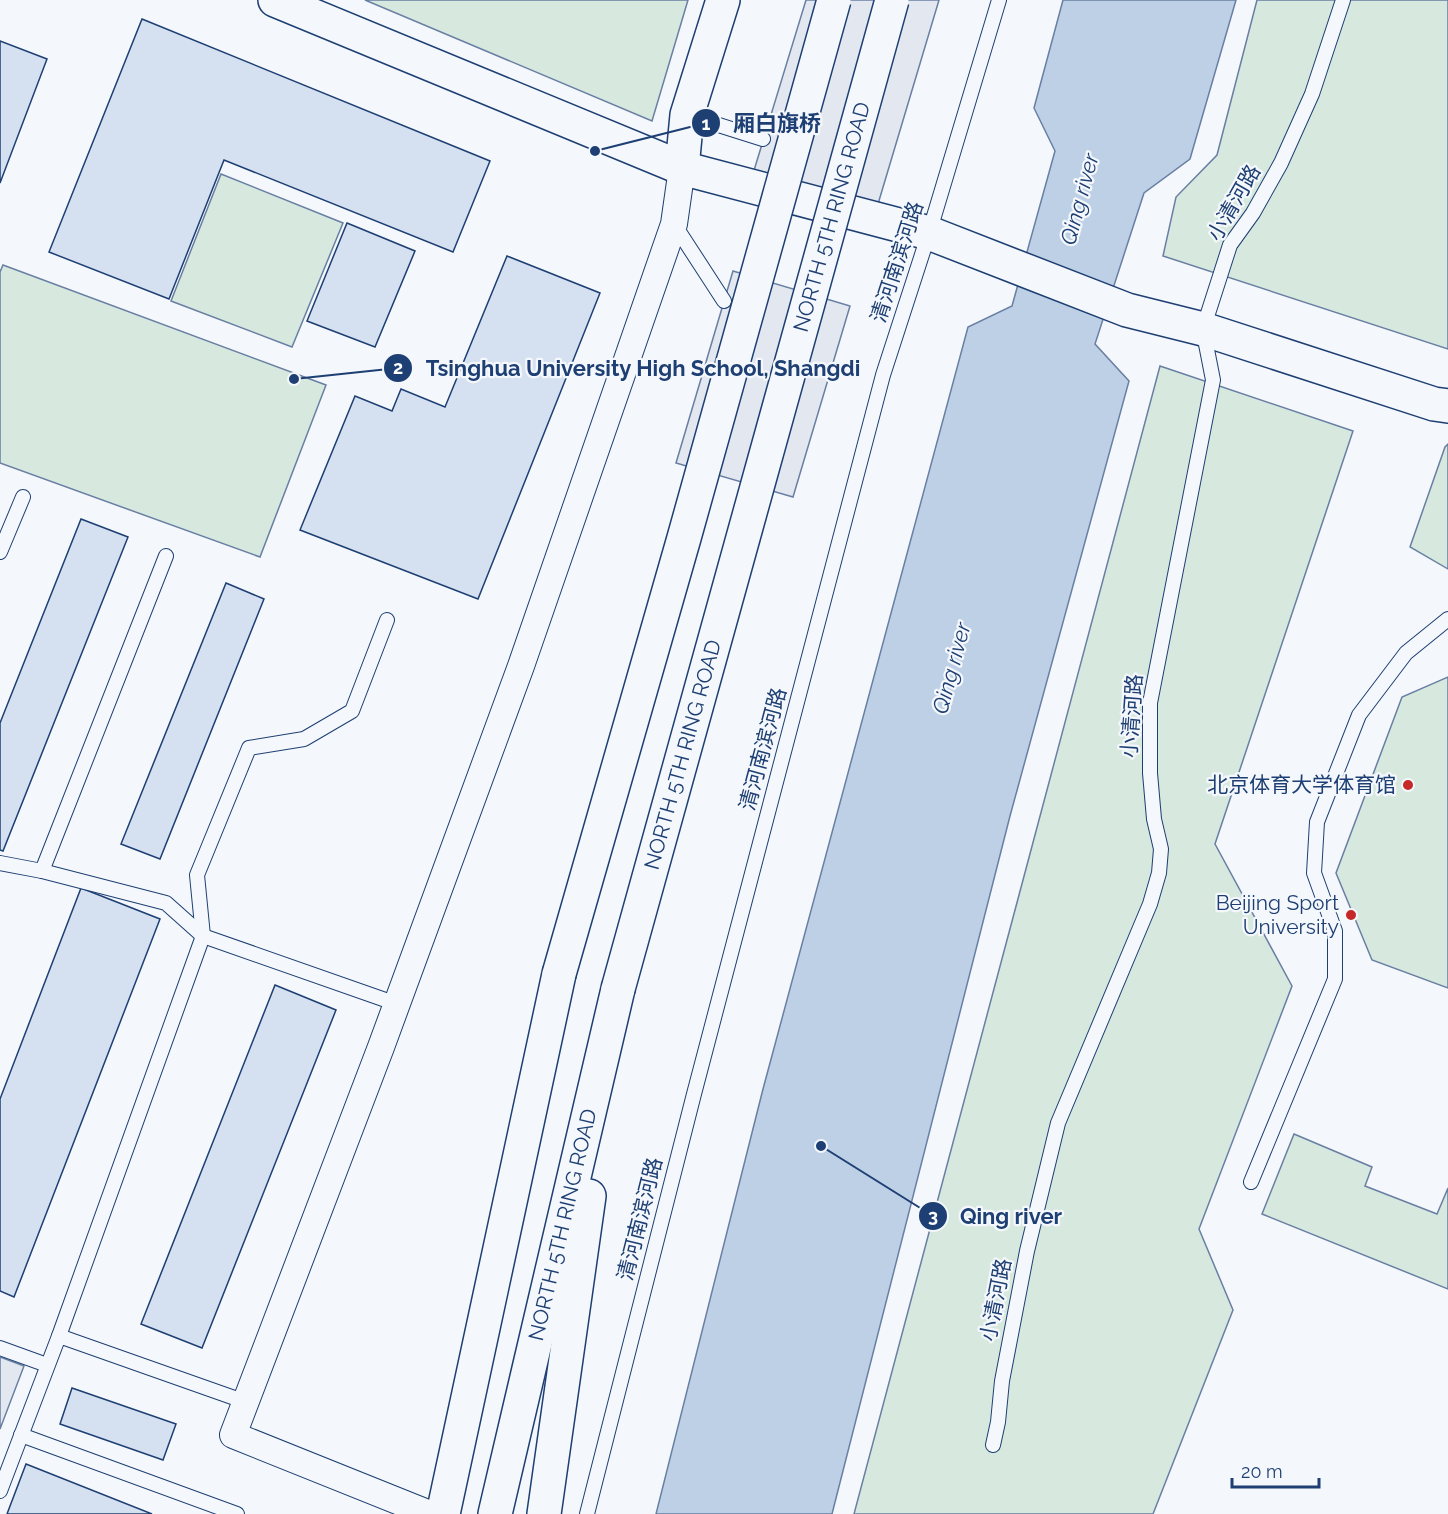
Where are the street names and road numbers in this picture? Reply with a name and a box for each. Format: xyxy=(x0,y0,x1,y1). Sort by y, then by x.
street label: NORTH 5TH RING ROAD xyxy=(788,99,875,335)
street label: 小清河路 xyxy=(1202,160,1265,245)
street label: 清河南滨河路 xyxy=(865,198,928,326)
street label: NORTH 5TH RING ROAD xyxy=(639,637,726,872)
street label: 小清河路 xyxy=(1116,673,1147,759)
street label: 清河南滨河路 xyxy=(734,685,791,813)
street label: NORTH 5TH RING ROAD xyxy=(523,1106,602,1343)
street label: 清河南滨河路 xyxy=(612,1155,667,1283)
street label: 小清河路 xyxy=(975,1256,1016,1344)

